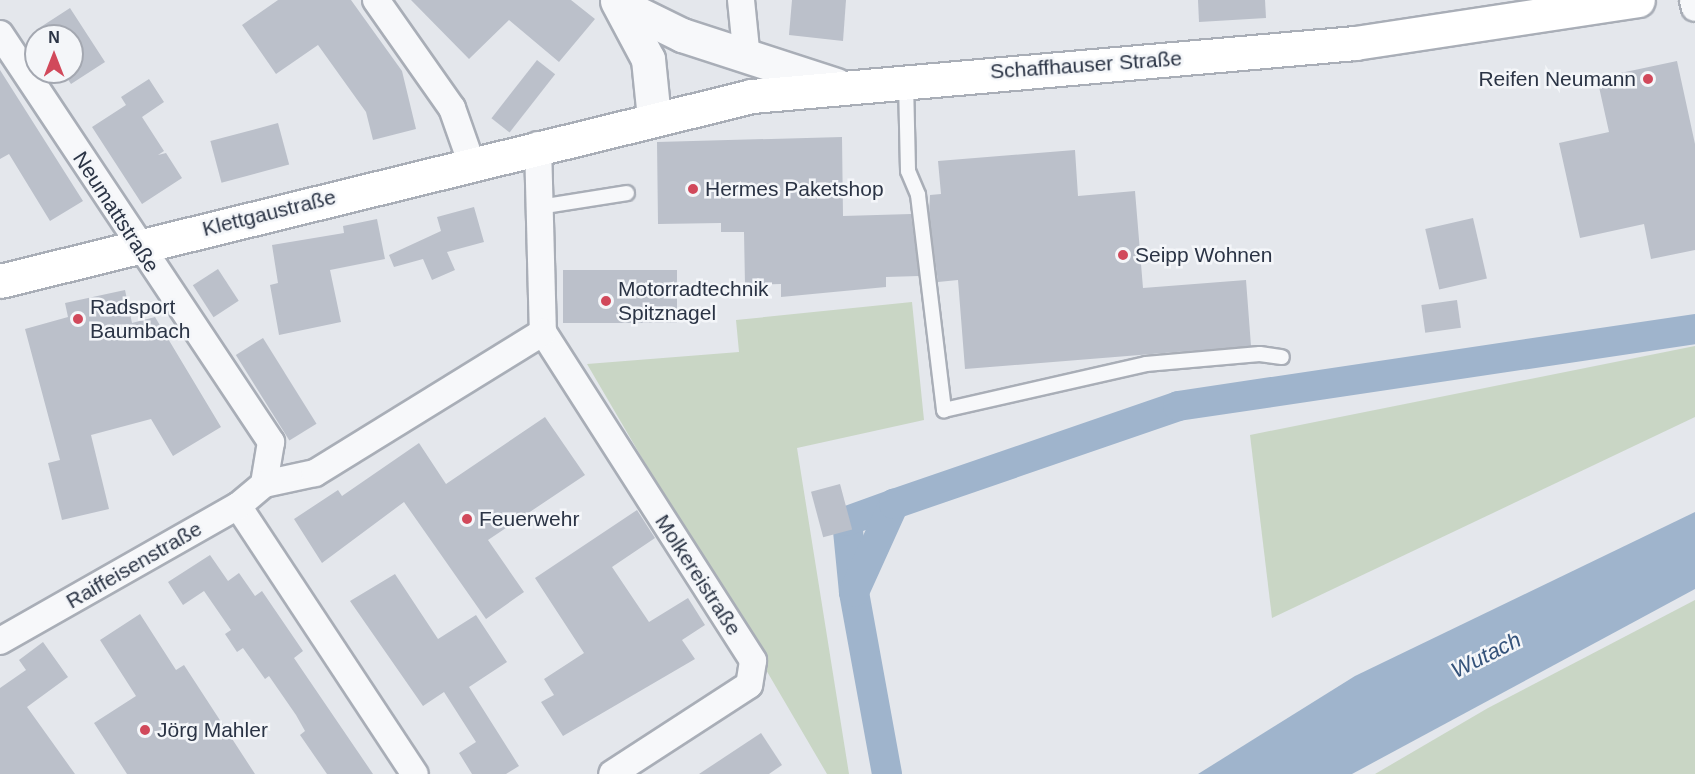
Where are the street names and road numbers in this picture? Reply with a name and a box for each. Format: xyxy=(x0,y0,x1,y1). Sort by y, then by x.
street label: Schaffhauser Straße xyxy=(989,46,1183,84)
street label: Neumattstraße xyxy=(68,147,164,277)
street label: Klettgaustraße xyxy=(200,184,338,242)
street label: Molkereistraße xyxy=(650,510,746,640)
street label: Raiffeisenstraße xyxy=(62,516,206,614)

